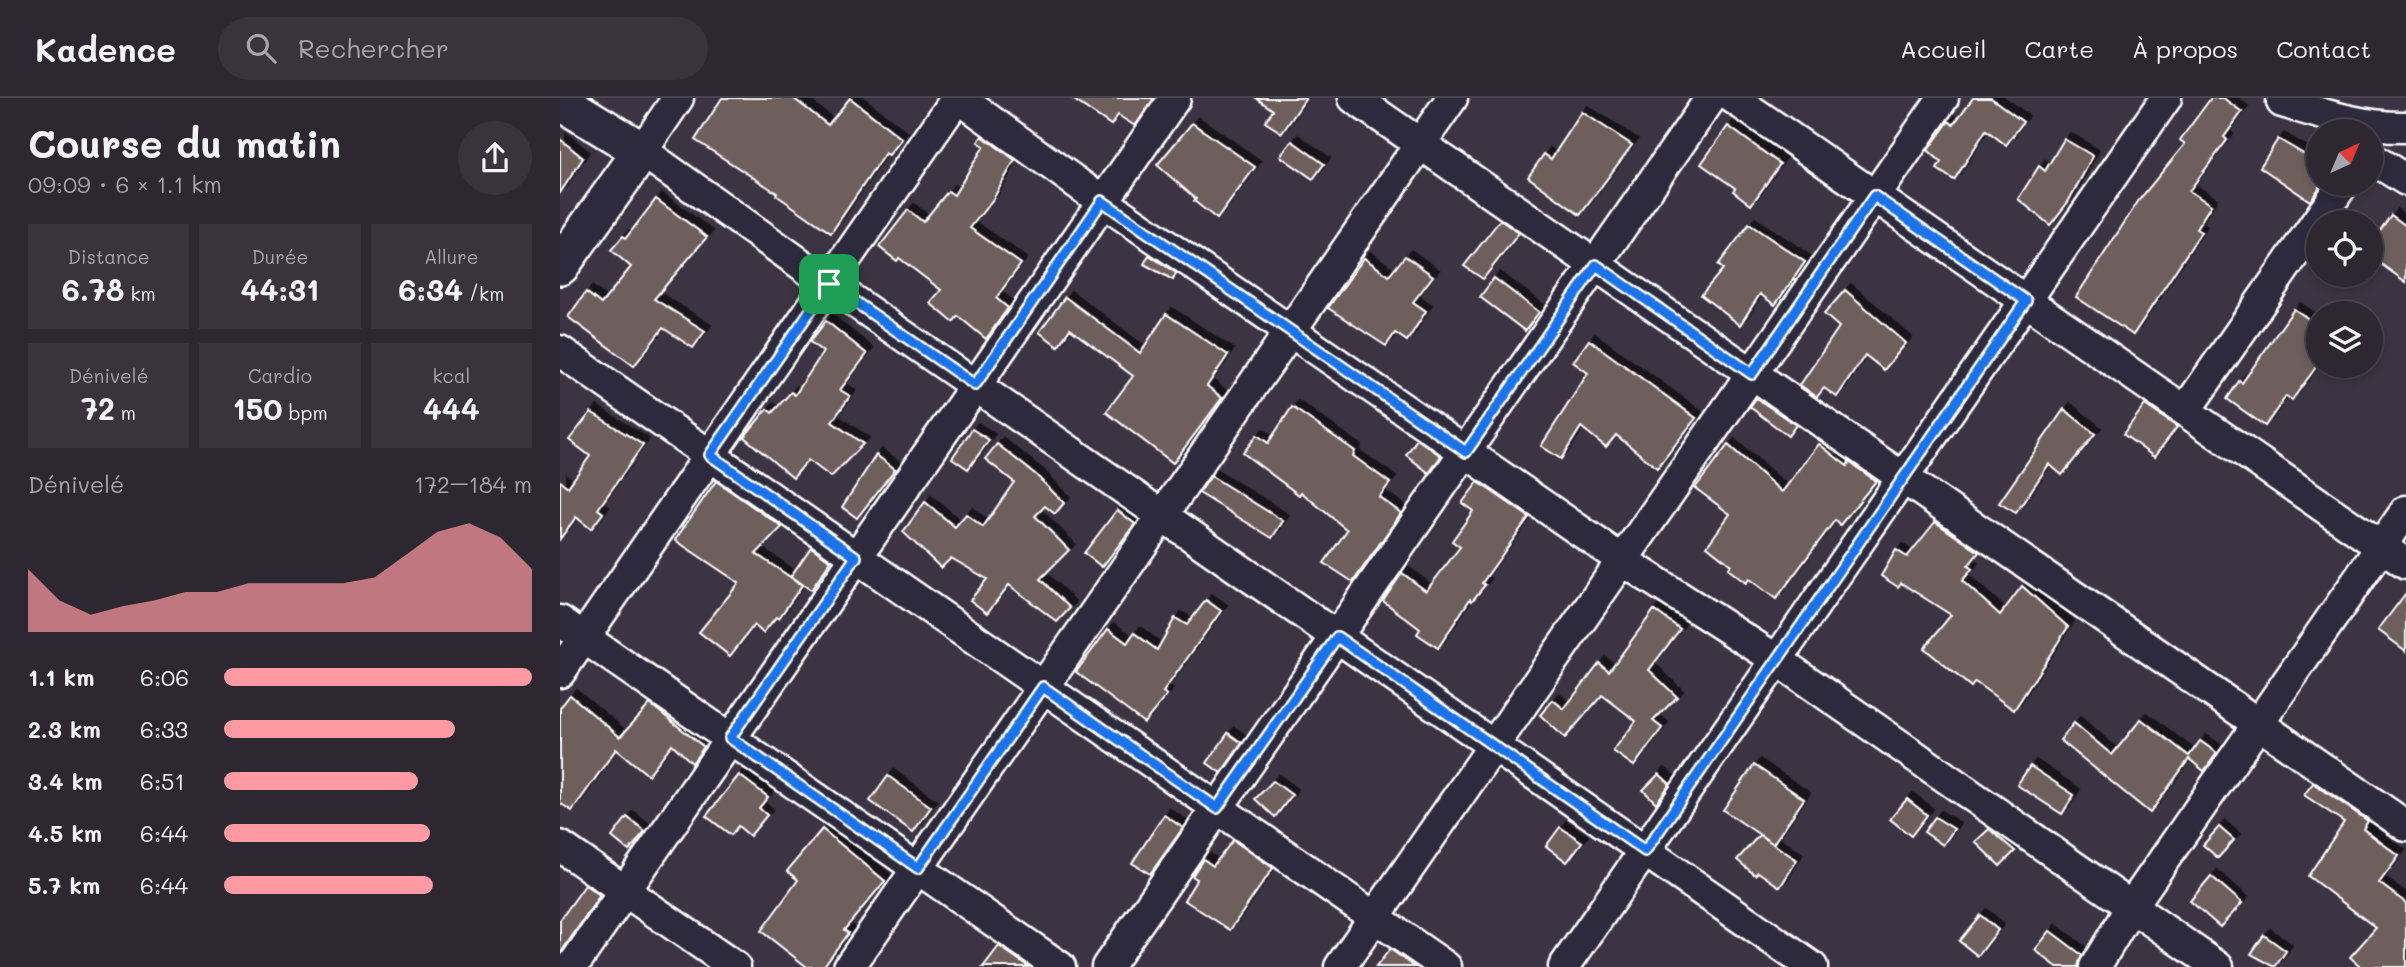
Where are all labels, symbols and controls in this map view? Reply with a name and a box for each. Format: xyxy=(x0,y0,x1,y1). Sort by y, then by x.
search box xyxy=(218,17,708,80)
text: Kadence xyxy=(35,27,176,70)
icon: search xyxy=(242,29,280,67)
text: Rechercher xyxy=(298,31,449,65)
text: Accueil xyxy=(1900,33,1986,64)
text: Carte xyxy=(2024,33,2094,64)
text: À propos xyxy=(2132,33,2238,64)
text: Contact xyxy=(2276,33,2371,64)
text: Course du matin xyxy=(28,118,341,168)
north arrow xyxy=(2306,119,2384,196)
map controls xyxy=(2306,119,2383,378)
button: share xyxy=(458,121,532,195)
text: 09:09 · 6 × 1.1 km xyxy=(28,169,222,199)
button: locate xyxy=(2306,210,2383,287)
text: Distance xyxy=(68,244,150,269)
text: Durée xyxy=(252,244,308,269)
text: Allure xyxy=(424,244,479,269)
pin xyxy=(799,254,859,314)
icon: arrive xyxy=(810,265,848,303)
text: 6.78 xyxy=(62,269,124,309)
text: 44:31 xyxy=(241,269,319,309)
text: 6:34 xyxy=(398,269,463,309)
text: km xyxy=(124,281,156,306)
text: /km xyxy=(463,281,504,306)
button: layers xyxy=(2306,301,2383,378)
text: Dénivelé xyxy=(69,363,148,388)
text: Cardio xyxy=(248,363,312,388)
text: kcal xyxy=(432,363,470,388)
text: 72 xyxy=(81,388,115,428)
text: 150 xyxy=(232,388,283,428)
text: 444 xyxy=(423,388,480,428)
text: m xyxy=(115,400,136,425)
text: bpm xyxy=(283,400,328,425)
text: Dénivelé xyxy=(28,469,124,499)
text: 172–184 m xyxy=(414,469,532,499)
text: 1.1 km xyxy=(28,662,94,692)
text: 6:06 xyxy=(140,662,189,692)
text: 2.3 km xyxy=(28,714,101,744)
text: 6:33 xyxy=(140,714,188,744)
text: 3.4 km xyxy=(28,766,102,796)
text: 6:51 xyxy=(140,766,185,796)
text: 4.5 km xyxy=(28,818,102,848)
text: 6:44 xyxy=(140,818,188,848)
text: 5.7 km xyxy=(28,870,100,900)
text: 6:44 xyxy=(140,870,188,900)

